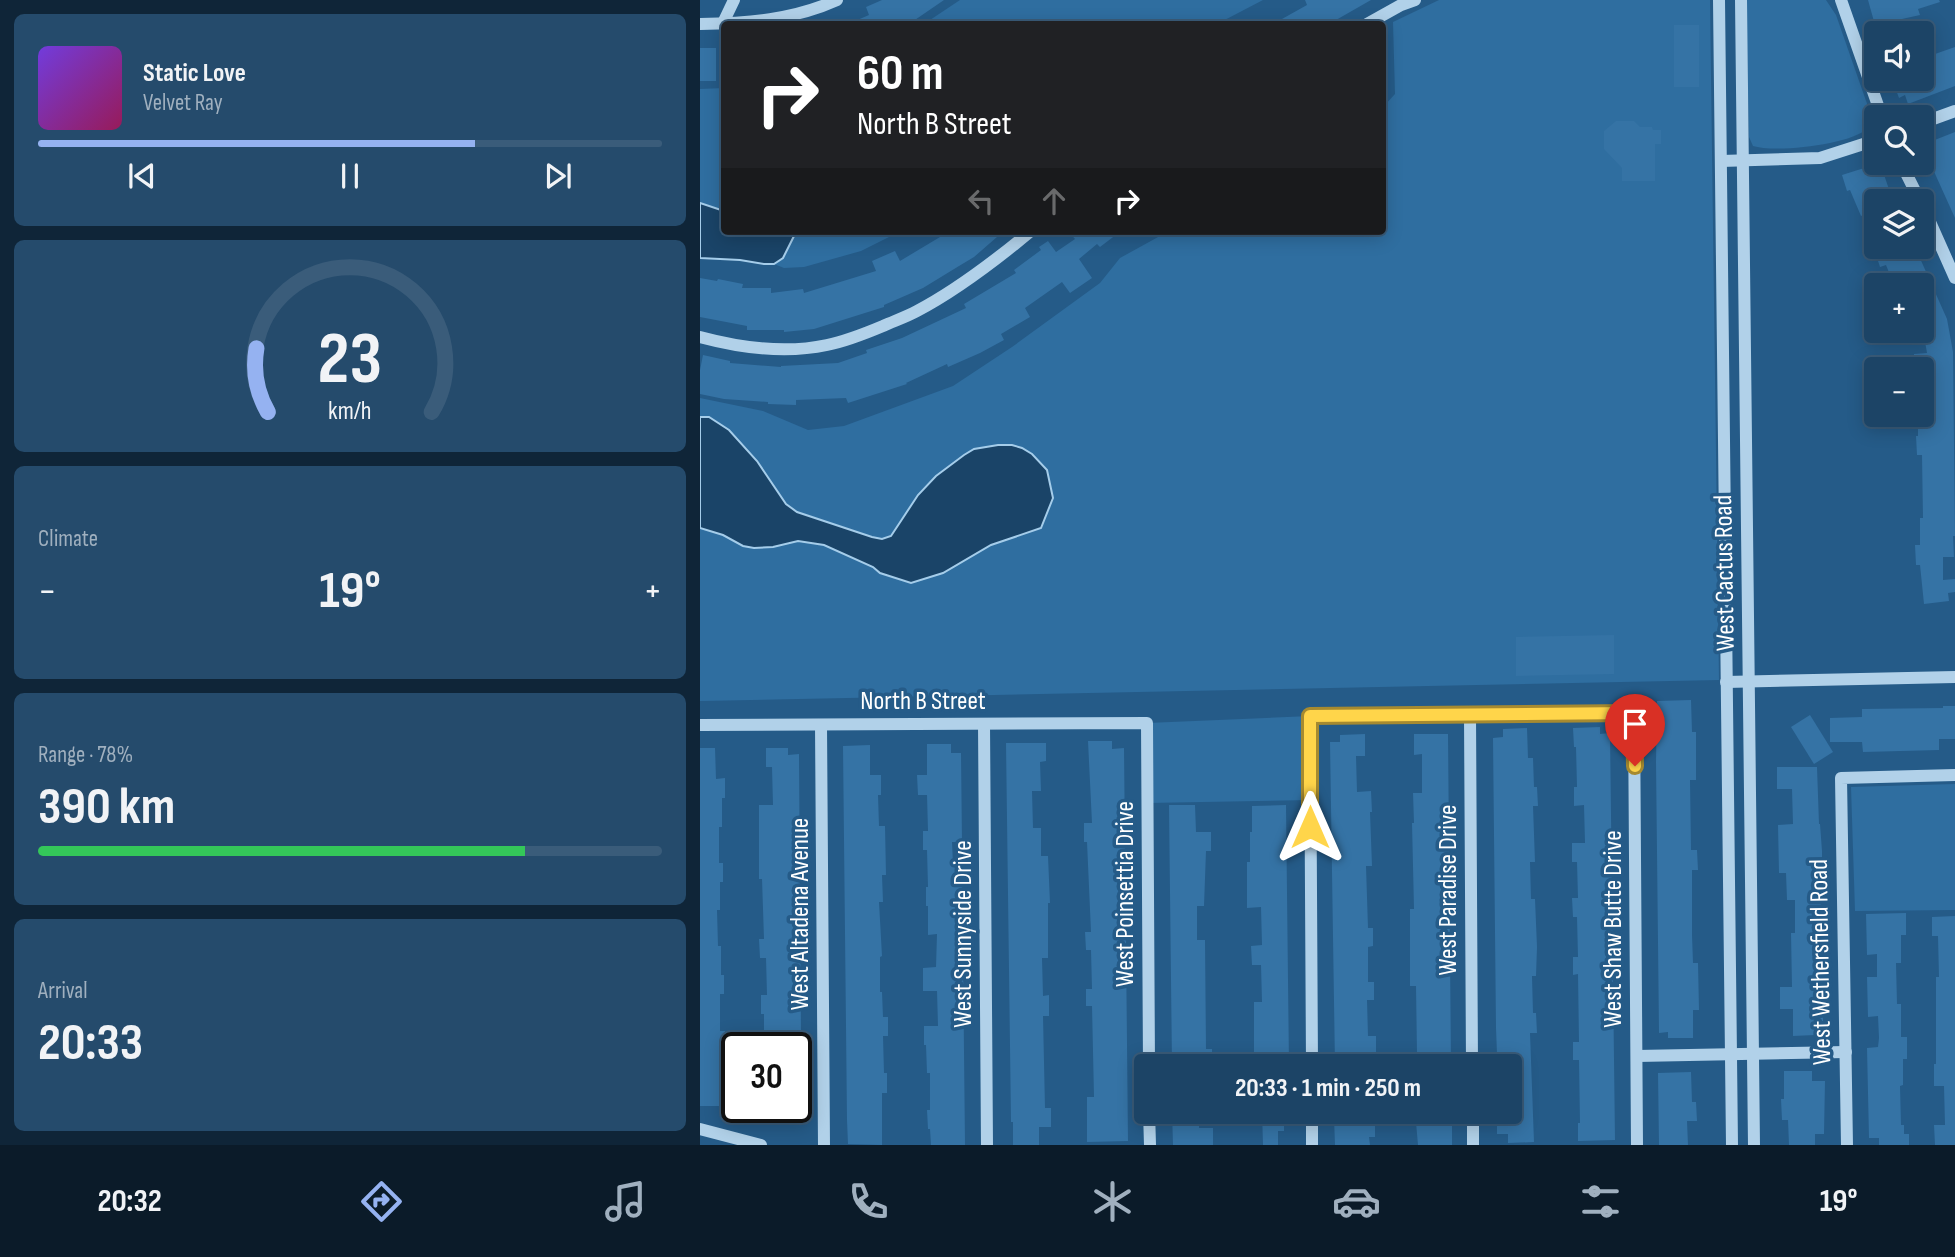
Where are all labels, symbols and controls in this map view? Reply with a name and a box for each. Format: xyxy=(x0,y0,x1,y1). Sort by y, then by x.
map controls xyxy=(1864,21,1934,427)
button: sound xyxy=(1864,21,1934,91)
text: 60 m xyxy=(857,45,944,104)
icon: right xyxy=(742,49,833,140)
text: Static Love xyxy=(143,58,246,89)
text: Velvet Ray xyxy=(143,89,223,117)
text: North B Street xyxy=(857,105,1012,144)
button: search xyxy=(1864,105,1934,175)
icon: previous xyxy=(123,157,161,195)
icon: pause xyxy=(331,157,369,195)
icon: next xyxy=(539,157,577,195)
icon: left xyxy=(962,182,1000,220)
icon: ahead xyxy=(1035,182,1073,220)
icon: right xyxy=(1108,182,1146,220)
button: layers xyxy=(1864,189,1934,259)
button: + xyxy=(1864,273,1934,343)
text: 23 xyxy=(318,317,382,405)
button: − xyxy=(1864,357,1934,427)
text: km/h xyxy=(328,396,372,427)
street label: West Cactus Road xyxy=(1708,495,1742,651)
text: Climate xyxy=(38,525,98,553)
text: 19° xyxy=(319,560,381,623)
text: − xyxy=(38,569,57,614)
text: + xyxy=(643,569,662,614)
street label: North B Street xyxy=(860,686,986,717)
pin xyxy=(1605,694,1665,766)
icon: arrive xyxy=(1616,705,1654,743)
text: Range · 78% xyxy=(38,741,133,769)
text: 390 km xyxy=(38,776,175,839)
position arrow xyxy=(1273,790,1347,864)
street label: West Poinsettia Drive xyxy=(1110,801,1141,987)
street label: West Paradise Drive xyxy=(1433,804,1464,976)
street label: West Altadena Avenue xyxy=(785,818,816,1010)
street label: West Shaw Butte Drive xyxy=(1598,830,1629,1028)
street label: West Sunnyside Drive xyxy=(948,840,979,1028)
street label: West Wethersfield Road xyxy=(1804,859,1838,1065)
text: Arrival xyxy=(38,977,87,1005)
text: 20:33 xyxy=(38,1012,143,1075)
speed limit sign: 30 xyxy=(721,1032,812,1123)
text: 20:33 · 1 min · 250 m xyxy=(1235,1073,1421,1104)
icon: directions xyxy=(357,1177,406,1226)
icon: music xyxy=(601,1177,650,1226)
icon: phone xyxy=(844,1177,893,1226)
icon: climate xyxy=(1088,1177,1137,1226)
icon: car xyxy=(1332,1177,1381,1226)
icon: filters xyxy=(1576,1177,1625,1226)
text: 20:32 xyxy=(97,1182,162,1221)
text: 19° xyxy=(1820,1182,1858,1221)

